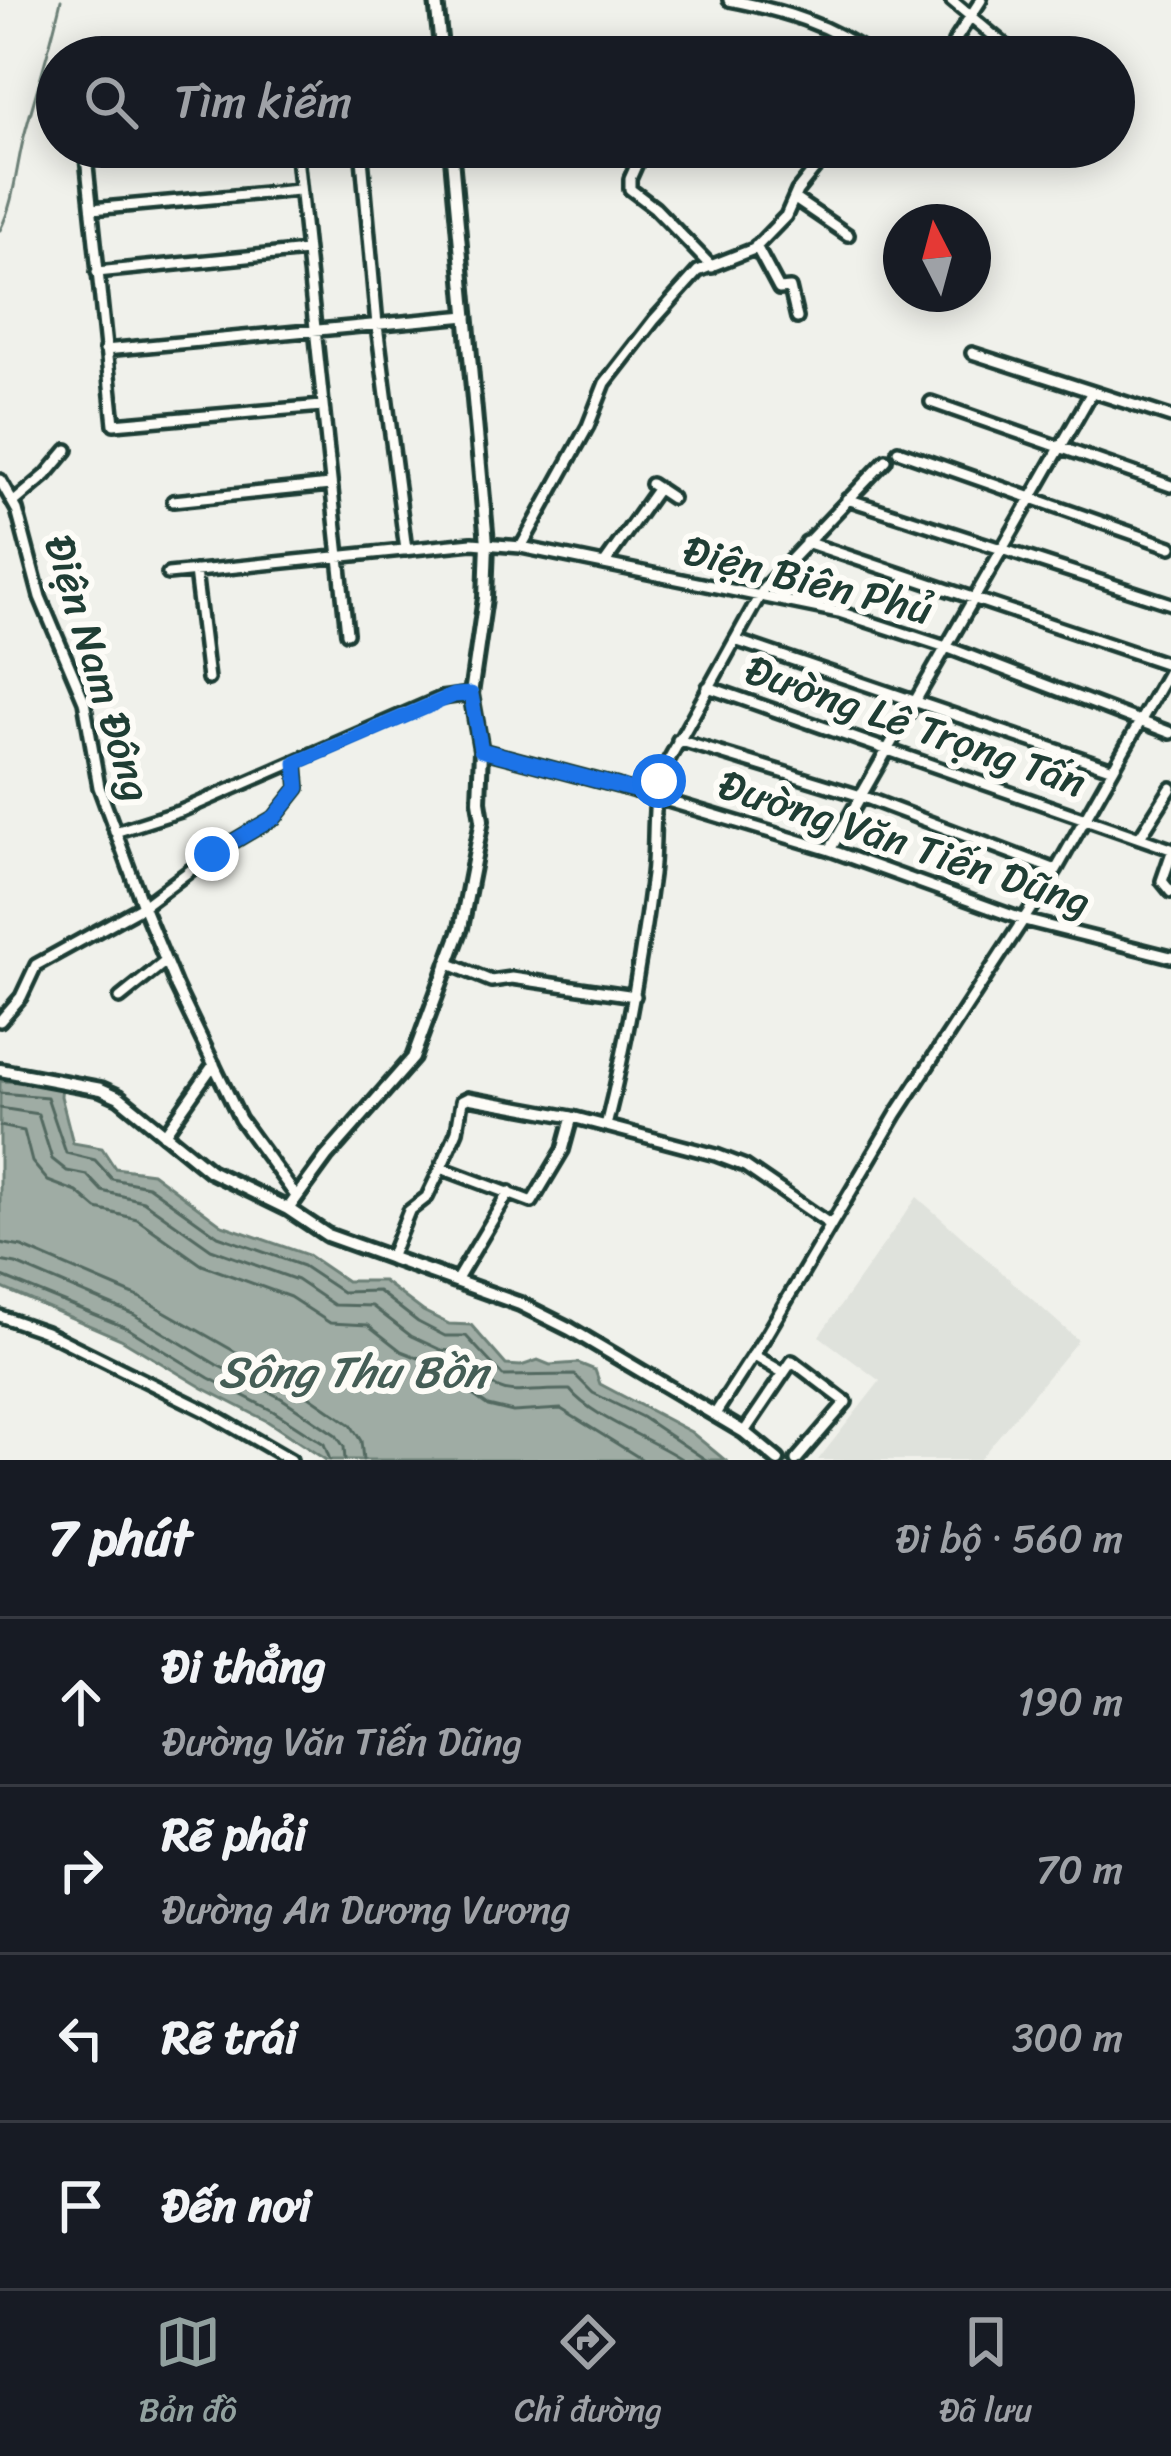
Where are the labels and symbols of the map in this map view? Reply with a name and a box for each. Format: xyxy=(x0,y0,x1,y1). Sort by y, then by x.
north arrow xyxy=(883,204,991,312)
street label: Điện Biên Phủ xyxy=(675,513,941,647)
street label: Điện Nam Đông xyxy=(22,526,174,811)
street label: Đường Lê Trọng Tấn xyxy=(735,633,1096,819)
street label: Đường Văn Tiến Dũng xyxy=(709,748,1101,938)
route start xyxy=(632,754,686,808)
route end xyxy=(185,827,239,881)
water label: Sông Thu Bồn xyxy=(218,1332,492,1412)

